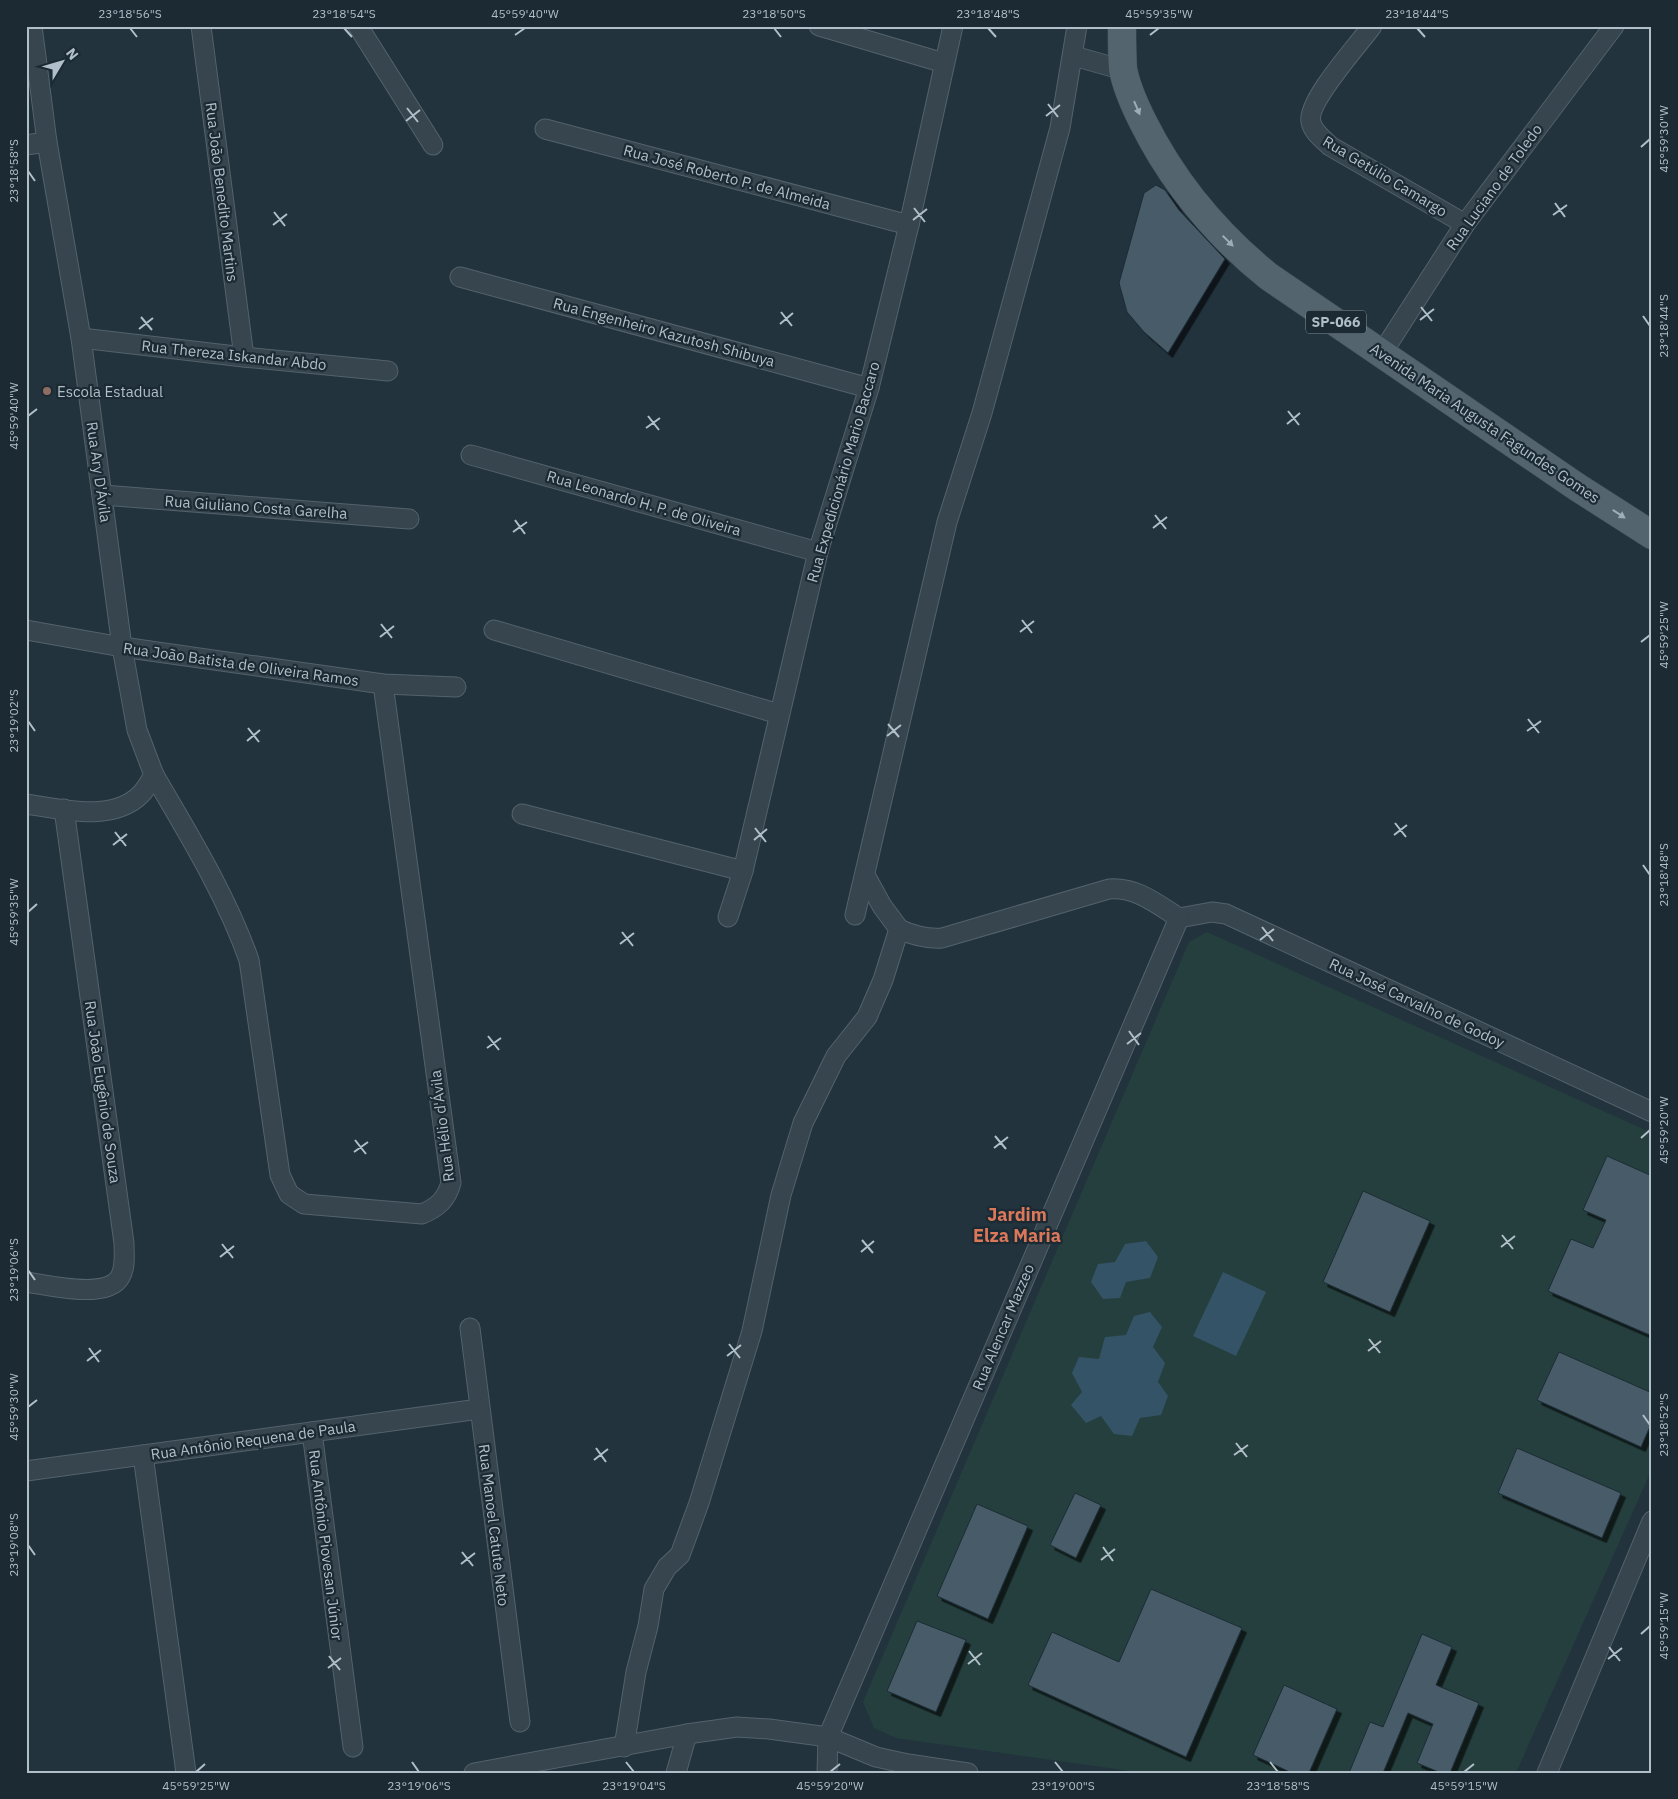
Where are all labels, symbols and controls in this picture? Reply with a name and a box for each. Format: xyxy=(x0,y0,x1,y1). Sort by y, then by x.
text: 23°18'56"S xyxy=(98,6,162,21)
text: 23°18'54"S xyxy=(312,6,376,21)
text: 45°59'40"W xyxy=(491,6,559,21)
text: 23°18'50"S xyxy=(742,6,806,21)
text: 23°18'48"S xyxy=(956,6,1020,21)
text: 45°59'35"W xyxy=(1125,6,1193,21)
text: 23°18'44"S xyxy=(1385,6,1449,21)
north arrow xyxy=(38,38,88,88)
text: N xyxy=(62,44,82,64)
street label: Rua João Benedito Martins xyxy=(202,101,242,283)
one-way arrow xyxy=(1133,101,1141,115)
text: 45°59'30"W xyxy=(1656,105,1671,173)
street label: Rua Luciano de Toledo xyxy=(1442,120,1546,254)
street label: Rua Getúlio Camargo xyxy=(1319,131,1451,221)
text: 23°18'58"S xyxy=(6,139,21,203)
street label: Rua José Roberto P. de Almeida xyxy=(621,140,833,214)
one-way arrow xyxy=(1221,235,1233,247)
street label: Rua Engenheiro Kazutosh Shibuya xyxy=(551,293,777,371)
text: 23°18'44"S xyxy=(1656,294,1671,358)
road number: SP-066 xyxy=(1306,311,1366,334)
street label: Rua Thereza Iskandar Abdo xyxy=(141,336,327,374)
street label: Avenida Maria Augusta Fagundes Gomes xyxy=(1367,339,1603,507)
street label: Rua Expedicionário Mario Baccaro xyxy=(802,359,884,585)
text: 45°59'40"W xyxy=(6,382,21,450)
place label: Escola Estadual xyxy=(57,382,163,401)
marker: Escola Estadual xyxy=(41,385,53,397)
street label: Rua Ary D'Ávila xyxy=(83,421,115,523)
street label: Rua Leonardo H. P. de Oliveira xyxy=(545,466,743,540)
street label: Rua Giuliano Costa Garelha xyxy=(164,491,348,523)
one-way arrow xyxy=(1612,509,1625,519)
text: 45°59'25"W xyxy=(1656,601,1671,669)
street label: Rua João Batista de Oliveira Ramos xyxy=(122,638,360,690)
text: 23°19'02"S xyxy=(6,689,21,753)
text: 23°18'48"S xyxy=(1656,843,1671,907)
text: 45°59'35"W xyxy=(6,878,21,946)
street label: Rua José Carvalho de Godoy xyxy=(1326,954,1508,1052)
street label: Rua João Eugênio de Souza xyxy=(81,999,125,1185)
street label: Rua Hélio d'Ávila xyxy=(426,1069,458,1183)
text: 45°59'20"W xyxy=(1656,1096,1671,1164)
district label: Jardim Elza Maria xyxy=(973,1203,1061,1247)
text: 23°19'06"S xyxy=(6,1238,21,1302)
street label: Rua Alencar Mazzeo xyxy=(968,1261,1038,1393)
text: 45°59'30"W xyxy=(6,1373,21,1441)
text: 23°18'52"S xyxy=(1656,1393,1671,1457)
street label: Rua Antônio Requena de Paula xyxy=(149,1416,357,1464)
street label: Rua Manoel Catute Neto xyxy=(475,1443,513,1607)
street label: Rua Antônio Piovesan Júnior xyxy=(305,1449,347,1642)
text: 23°19'08"S xyxy=(6,1513,21,1577)
text: 45°59'15"W xyxy=(1656,1592,1671,1660)
text: 45°59'25"W xyxy=(162,1778,230,1793)
text: 23°19'06"S xyxy=(387,1778,451,1793)
text: 23°19'04"S xyxy=(602,1778,666,1793)
text: 45°59'20"W xyxy=(796,1778,864,1793)
text: 23°19'00"S xyxy=(1031,1778,1095,1793)
text: 23°18'58"S xyxy=(1246,1778,1310,1793)
text: 45°59'15"W xyxy=(1430,1778,1498,1793)

